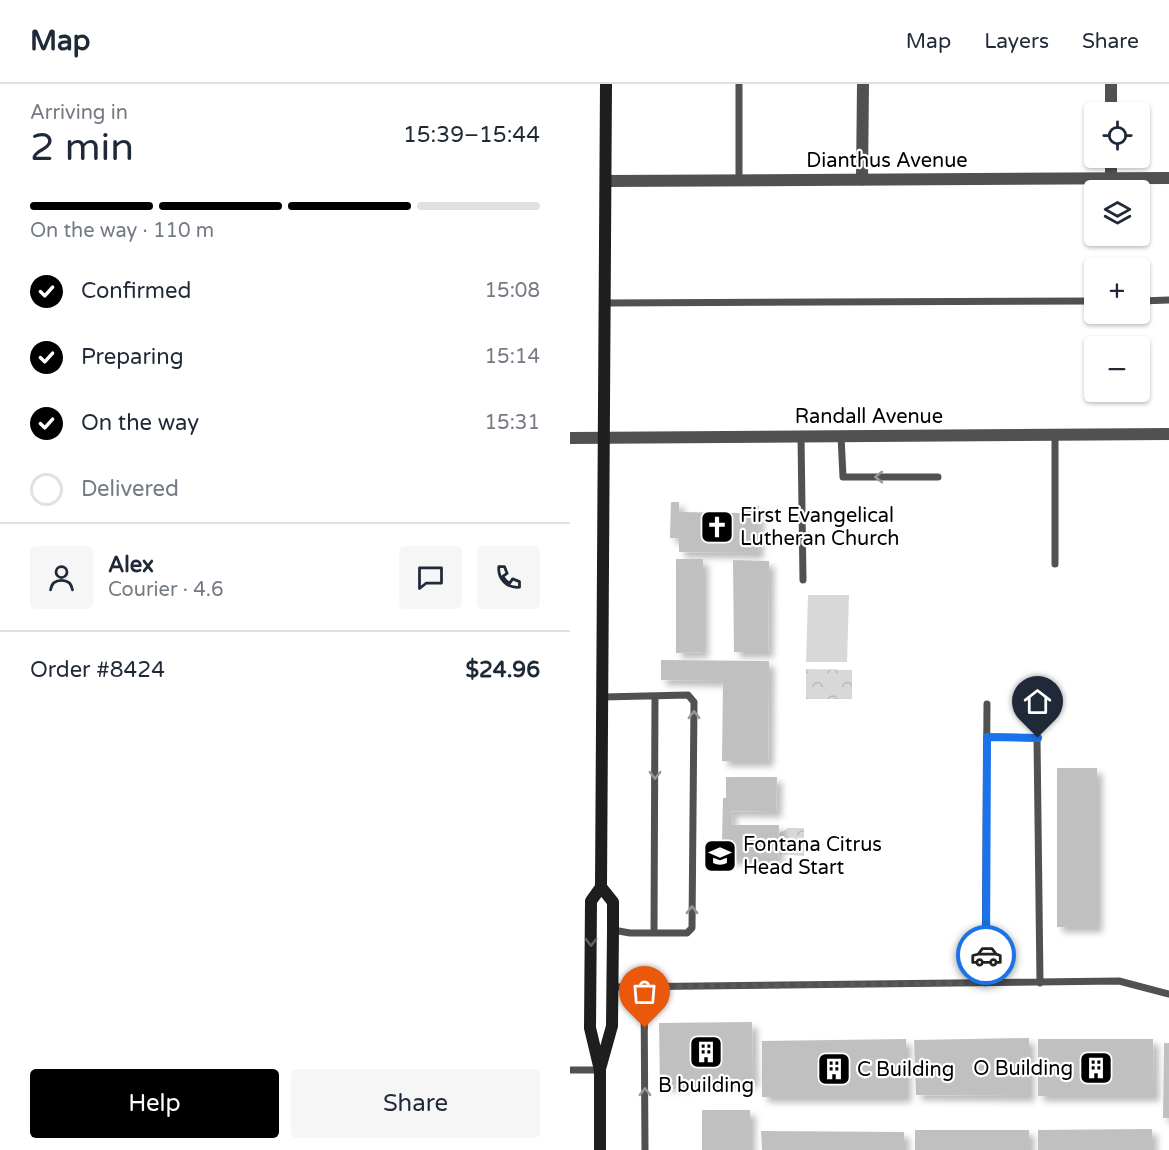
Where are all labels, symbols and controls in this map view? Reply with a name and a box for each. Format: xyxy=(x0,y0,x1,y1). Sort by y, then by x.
text: Map xyxy=(30,24,90,58)
text: Map xyxy=(906,29,951,54)
text: Layers xyxy=(984,29,1049,54)
text: Share xyxy=(1082,29,1139,54)
text: Arriving in xyxy=(30,101,128,125)
map controls xyxy=(1084,102,1150,402)
button: locate xyxy=(1084,102,1150,168)
text: 15:39–15:44 xyxy=(403,122,540,148)
text: 2 min xyxy=(30,124,134,171)
street label: Dianthus Avenue xyxy=(806,149,968,173)
button: layers xyxy=(1084,180,1150,246)
text: On the way · 110 m xyxy=(30,219,214,243)
button: + xyxy=(1084,258,1150,324)
icon: check xyxy=(30,275,63,308)
text: Confirmed xyxy=(81,278,191,304)
text: 15:08 xyxy=(485,279,540,303)
button: − xyxy=(1084,336,1150,402)
icon: check xyxy=(30,341,63,374)
text: Preparing xyxy=(81,344,184,370)
text: 15:14 xyxy=(485,345,540,369)
street label: Randall Avenue xyxy=(795,405,943,429)
icon: check xyxy=(30,407,63,440)
text: On the way xyxy=(81,410,199,436)
text: 15:31 xyxy=(485,411,540,435)
one-way arrow xyxy=(875,471,884,483)
text: Delivered xyxy=(81,476,179,502)
place label: First Evangelical Lutheran Church xyxy=(740,504,900,551)
church icon: First Evangelical Lutheran Church xyxy=(699,509,735,545)
button: person xyxy=(30,546,93,609)
button: chat xyxy=(399,546,462,609)
button: phone xyxy=(477,546,540,609)
text: Alex xyxy=(108,552,154,578)
text: Courier · 4.6 xyxy=(108,578,223,602)
text: Order #8424 xyxy=(30,657,165,683)
text: $24.96 xyxy=(465,657,540,683)
pin xyxy=(1012,676,1063,738)
icon: home xyxy=(1021,685,1054,718)
one-way arrow xyxy=(687,710,700,719)
one-way arrow xyxy=(649,771,661,780)
place label: Fontana Citrus Head Start xyxy=(743,833,882,880)
school or university icon: Fontana Citrus Head Start xyxy=(702,838,738,874)
one-way arrow xyxy=(686,905,699,914)
courier xyxy=(956,925,1016,985)
one-way arrow xyxy=(585,938,597,947)
icon: car xyxy=(970,939,1003,972)
pin xyxy=(619,966,670,1028)
icon: bag xyxy=(628,975,661,1008)
building icon: B building xyxy=(688,1034,724,1070)
building icon: O Building xyxy=(1078,1050,1114,1086)
building icon: C Building xyxy=(816,1051,852,1087)
place label: O Building xyxy=(973,1057,1073,1081)
place label: C Building xyxy=(857,1058,954,1082)
button: Help xyxy=(30,1069,279,1138)
button: Share xyxy=(291,1069,540,1138)
place label: B building xyxy=(658,1074,754,1098)
one-way arrow xyxy=(639,1087,651,1096)

